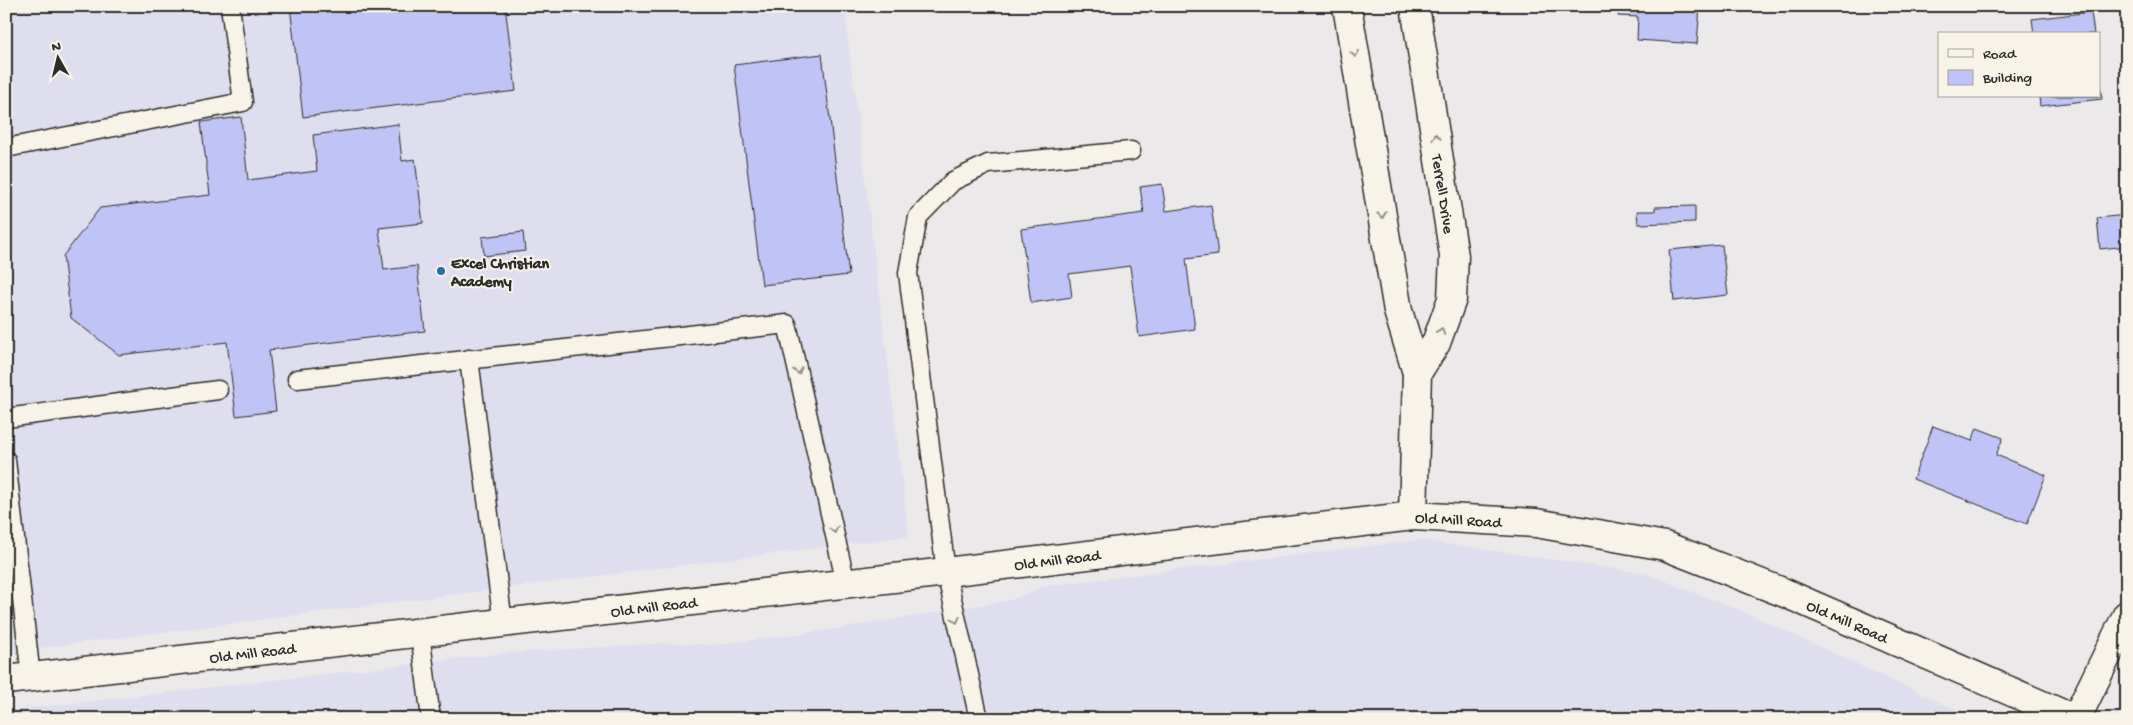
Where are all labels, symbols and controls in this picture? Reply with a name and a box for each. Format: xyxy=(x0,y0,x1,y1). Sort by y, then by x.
north arrow xyxy=(32,32,82,82)
legend xyxy=(1938,32,2100,98)
text: N xyxy=(51,39,62,57)
text: Road xyxy=(1983,46,2017,64)
one-way arrow xyxy=(1350,50,1360,59)
text: Building xyxy=(1982,70,2032,88)
one-way arrow xyxy=(1431,132,1441,141)
street label: Terrell Drive xyxy=(1425,152,1456,236)
one-way arrow xyxy=(1376,210,1386,219)
place label: Excel Christian Academy xyxy=(450,256,550,293)
marker: Excel Christian Academy xyxy=(435,265,447,277)
one-way arrow xyxy=(1435,327,1445,335)
one-way arrow xyxy=(792,367,803,376)
street label: Old Mill Road xyxy=(1414,510,1504,534)
one-way arrow xyxy=(828,525,839,534)
street label: Old Mill Road xyxy=(1013,547,1103,577)
street label: Old Mill Road xyxy=(610,594,700,623)
street label: Old Mill Road xyxy=(1803,597,1891,650)
one-way arrow xyxy=(950,615,961,624)
street label: Old Mill Road xyxy=(209,641,299,670)

